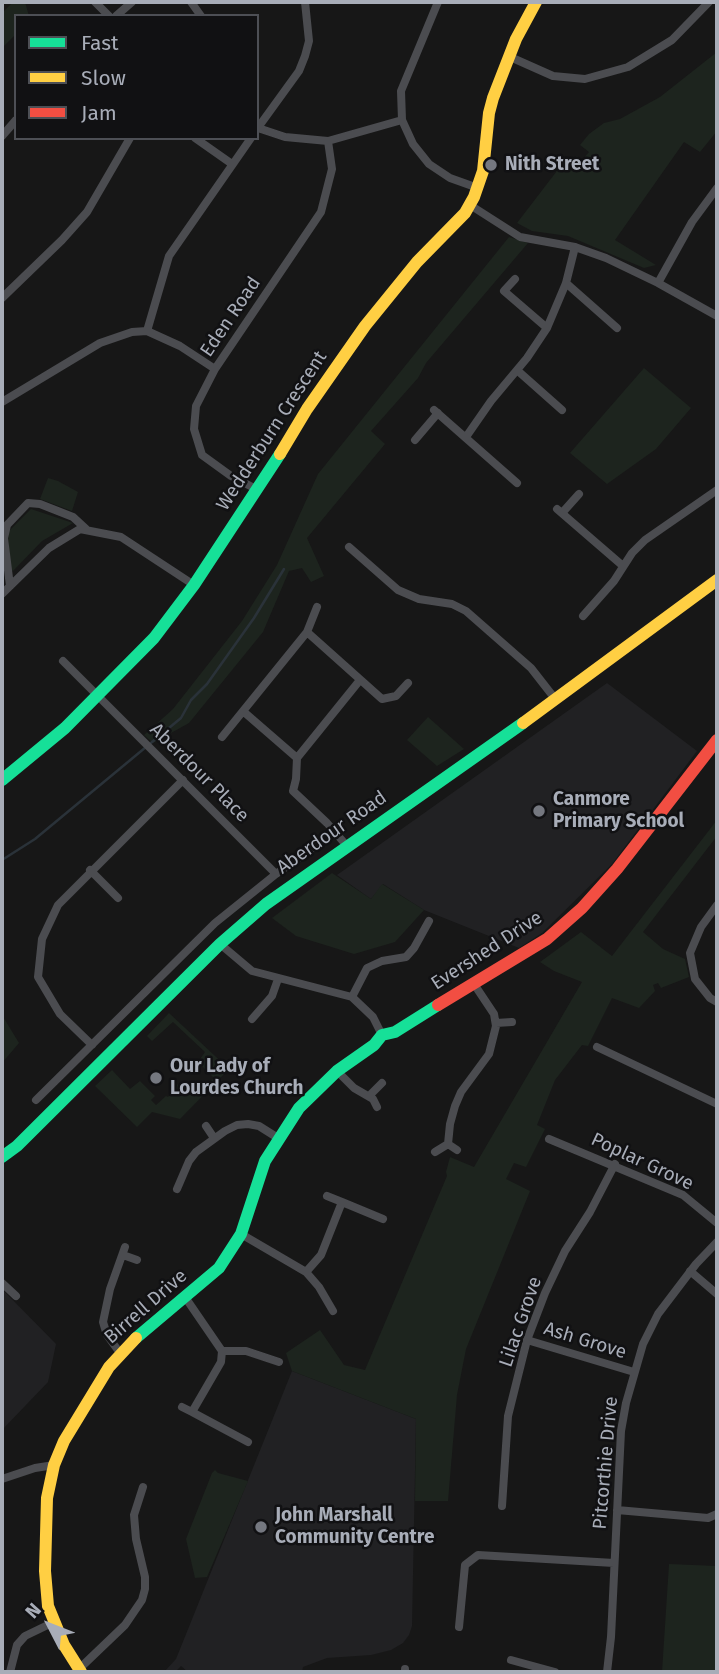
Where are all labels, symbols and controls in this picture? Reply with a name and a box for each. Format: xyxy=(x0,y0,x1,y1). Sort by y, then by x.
legend xyxy=(14,14,259,140)
text: Fast xyxy=(81,30,119,56)
text: Slow xyxy=(81,65,126,91)
text: Jam xyxy=(81,100,117,126)
place label: Nith Street xyxy=(505,154,599,176)
marker: Nith Street xyxy=(483,157,499,173)
street label: Eden Road xyxy=(196,273,266,361)
street label: Wedderburn Crescent xyxy=(212,347,332,515)
street label: Aberdour Place xyxy=(145,719,253,827)
street label: Aberdour Road xyxy=(273,787,391,879)
place label: Canmore Primary School xyxy=(553,789,684,833)
marker: Canmore Primary School xyxy=(531,803,547,819)
street label: Evershed Drive xyxy=(427,907,547,995)
place label: Our Lady of Lourdes Church xyxy=(170,1056,304,1100)
marker: Our Lady of Lourdes Church xyxy=(148,1070,164,1086)
street label: Poplar Grove xyxy=(587,1128,697,1196)
street label: Birrell Drive xyxy=(100,1265,192,1349)
street label: Lilac Grove xyxy=(495,1274,547,1370)
street label: Ash Grove xyxy=(541,1318,629,1364)
street label: Pitcorthie Drive xyxy=(589,1396,623,1530)
place label: John Marshall Community Centre xyxy=(275,1505,434,1549)
marker: John Marshall Community Centre xyxy=(253,1519,269,1535)
north arrow xyxy=(14,1590,84,1660)
text: N xyxy=(20,1598,46,1623)

